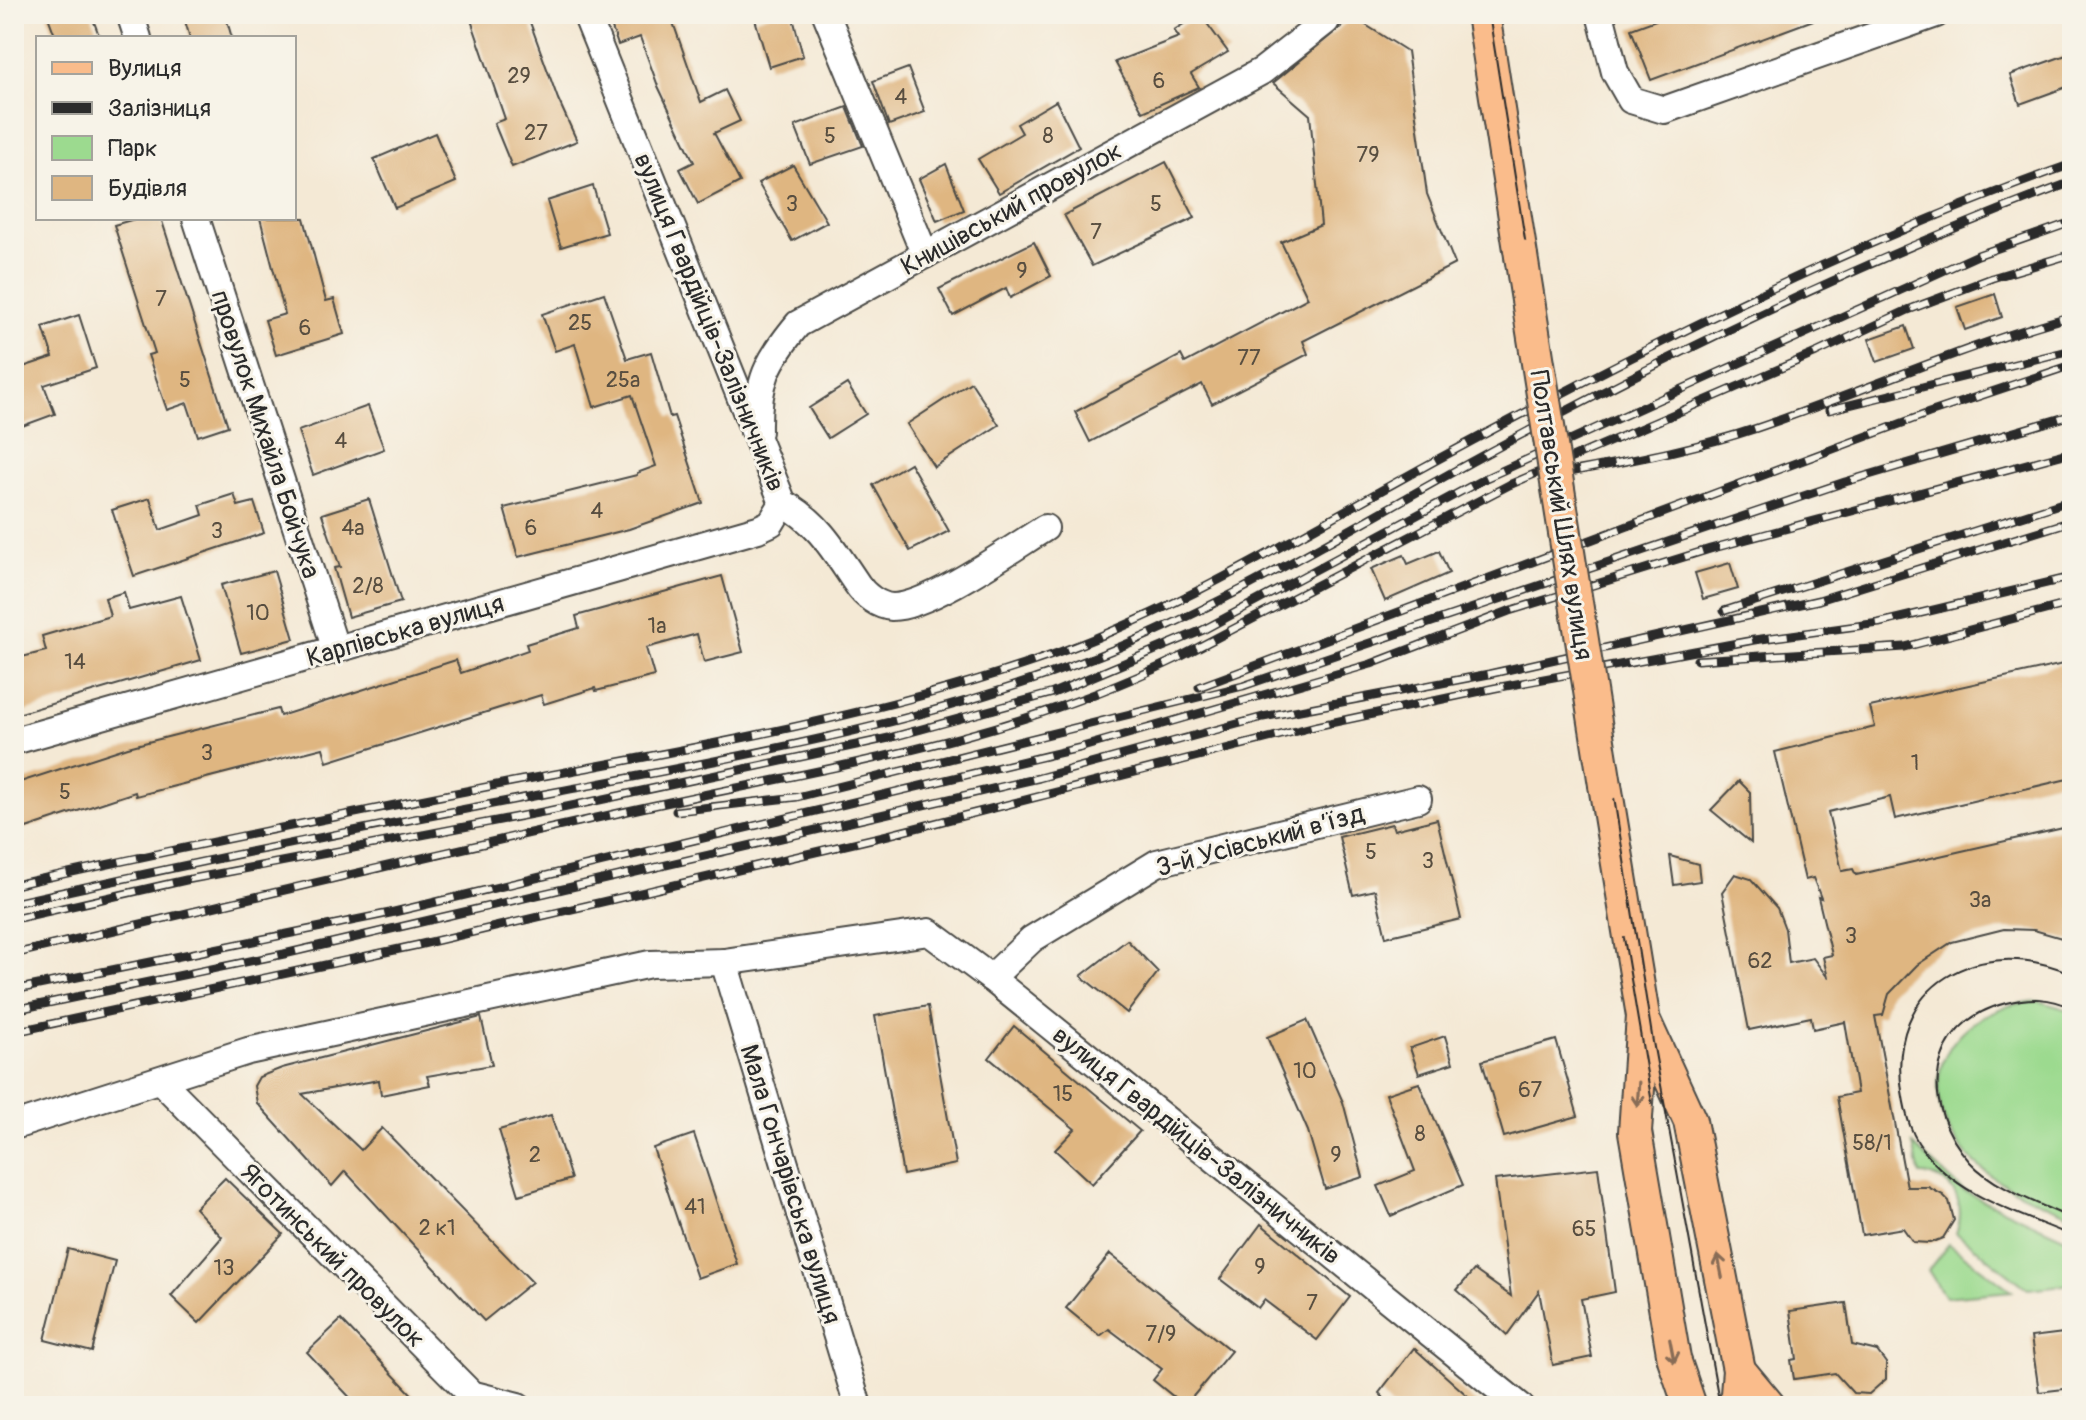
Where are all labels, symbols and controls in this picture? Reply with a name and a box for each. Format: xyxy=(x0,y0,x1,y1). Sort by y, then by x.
legend xyxy=(36,36,296,220)
text: Вулиця xyxy=(108,54,181,83)
house number: 29 xyxy=(507,62,531,90)
house number: 6 xyxy=(1153,67,1165,95)
house number: 4 xyxy=(895,83,908,111)
text: Залізниця xyxy=(108,94,211,123)
house number: 27 xyxy=(524,119,548,147)
house number: 5 xyxy=(824,122,836,150)
house number: 8 xyxy=(1042,122,1054,150)
text: Парк xyxy=(108,134,157,163)
street label: Книшівський провулок xyxy=(895,135,1128,283)
house number: 79 xyxy=(1357,141,1379,169)
street label: вулиця Гвардійців-Залізничників xyxy=(626,149,792,496)
text: Будівля xyxy=(108,174,187,203)
house number: 3 xyxy=(786,190,798,218)
house number: 5 xyxy=(1150,190,1162,218)
house number: 7 xyxy=(1090,218,1102,246)
house number: 9 xyxy=(1016,257,1028,285)
house number: 7 xyxy=(155,285,167,313)
street label: провулок Михайла Бойчука xyxy=(203,286,327,582)
house number: 25 xyxy=(568,309,592,337)
house number: 6 xyxy=(299,314,311,342)
house number: 77 xyxy=(1237,344,1261,372)
house number: 5 xyxy=(179,366,191,394)
house number: 25а xyxy=(606,366,640,394)
street label: Полтавський Шлях вулиця xyxy=(1522,368,1600,662)
house number: 4 xyxy=(335,427,348,455)
house number: 4 xyxy=(591,497,604,525)
house number: 4а xyxy=(342,514,365,542)
house number: 6 xyxy=(525,514,537,542)
house number: 3 xyxy=(211,517,223,545)
house number: 2/8 xyxy=(352,572,384,600)
street label: Карпівська вулиця xyxy=(303,587,508,674)
house number: 10 xyxy=(246,599,270,627)
house number: 1а xyxy=(648,612,666,640)
house number: 14 xyxy=(64,648,86,676)
house number: 3 xyxy=(201,739,213,767)
house number: 1 xyxy=(1911,749,1919,777)
house number: 5 xyxy=(59,778,71,806)
street label: 3-й Усівський в’їзд xyxy=(1153,798,1368,884)
house number: 5 xyxy=(1365,838,1377,866)
house number: 3 xyxy=(1422,847,1434,875)
house number: 3а xyxy=(1969,886,1991,914)
house number: 3 xyxy=(1845,922,1857,950)
house number: 62 xyxy=(1747,947,1773,975)
street label: вулиця Гвардійців-Залізничників xyxy=(1046,1019,1347,1272)
street label: Мала Гончарівська вулиця xyxy=(732,1041,848,1328)
house number: 10 xyxy=(1293,1057,1317,1085)
house number: 67 xyxy=(1518,1076,1542,1104)
house number: 15 xyxy=(1053,1080,1073,1108)
one-way arrow xyxy=(1630,1080,1645,1107)
house number: 8 xyxy=(1414,1120,1426,1148)
house number: 58/1 xyxy=(1852,1129,1892,1157)
house number: 2 xyxy=(529,1141,541,1169)
house number: 9 xyxy=(1330,1141,1342,1169)
street label: Яготинський провулок xyxy=(233,1157,431,1355)
house number: 41 xyxy=(684,1193,706,1221)
house number: 2 к1 xyxy=(418,1214,456,1242)
house number: 65 xyxy=(1572,1215,1596,1243)
house number: 9 xyxy=(1254,1253,1266,1281)
house number: 13 xyxy=(214,1254,234,1282)
one-way arrow xyxy=(1711,1254,1726,1280)
house number: 7 xyxy=(1306,1289,1318,1317)
house number: 7/9 xyxy=(1146,1320,1176,1348)
one-way arrow xyxy=(1666,1338,1681,1363)

